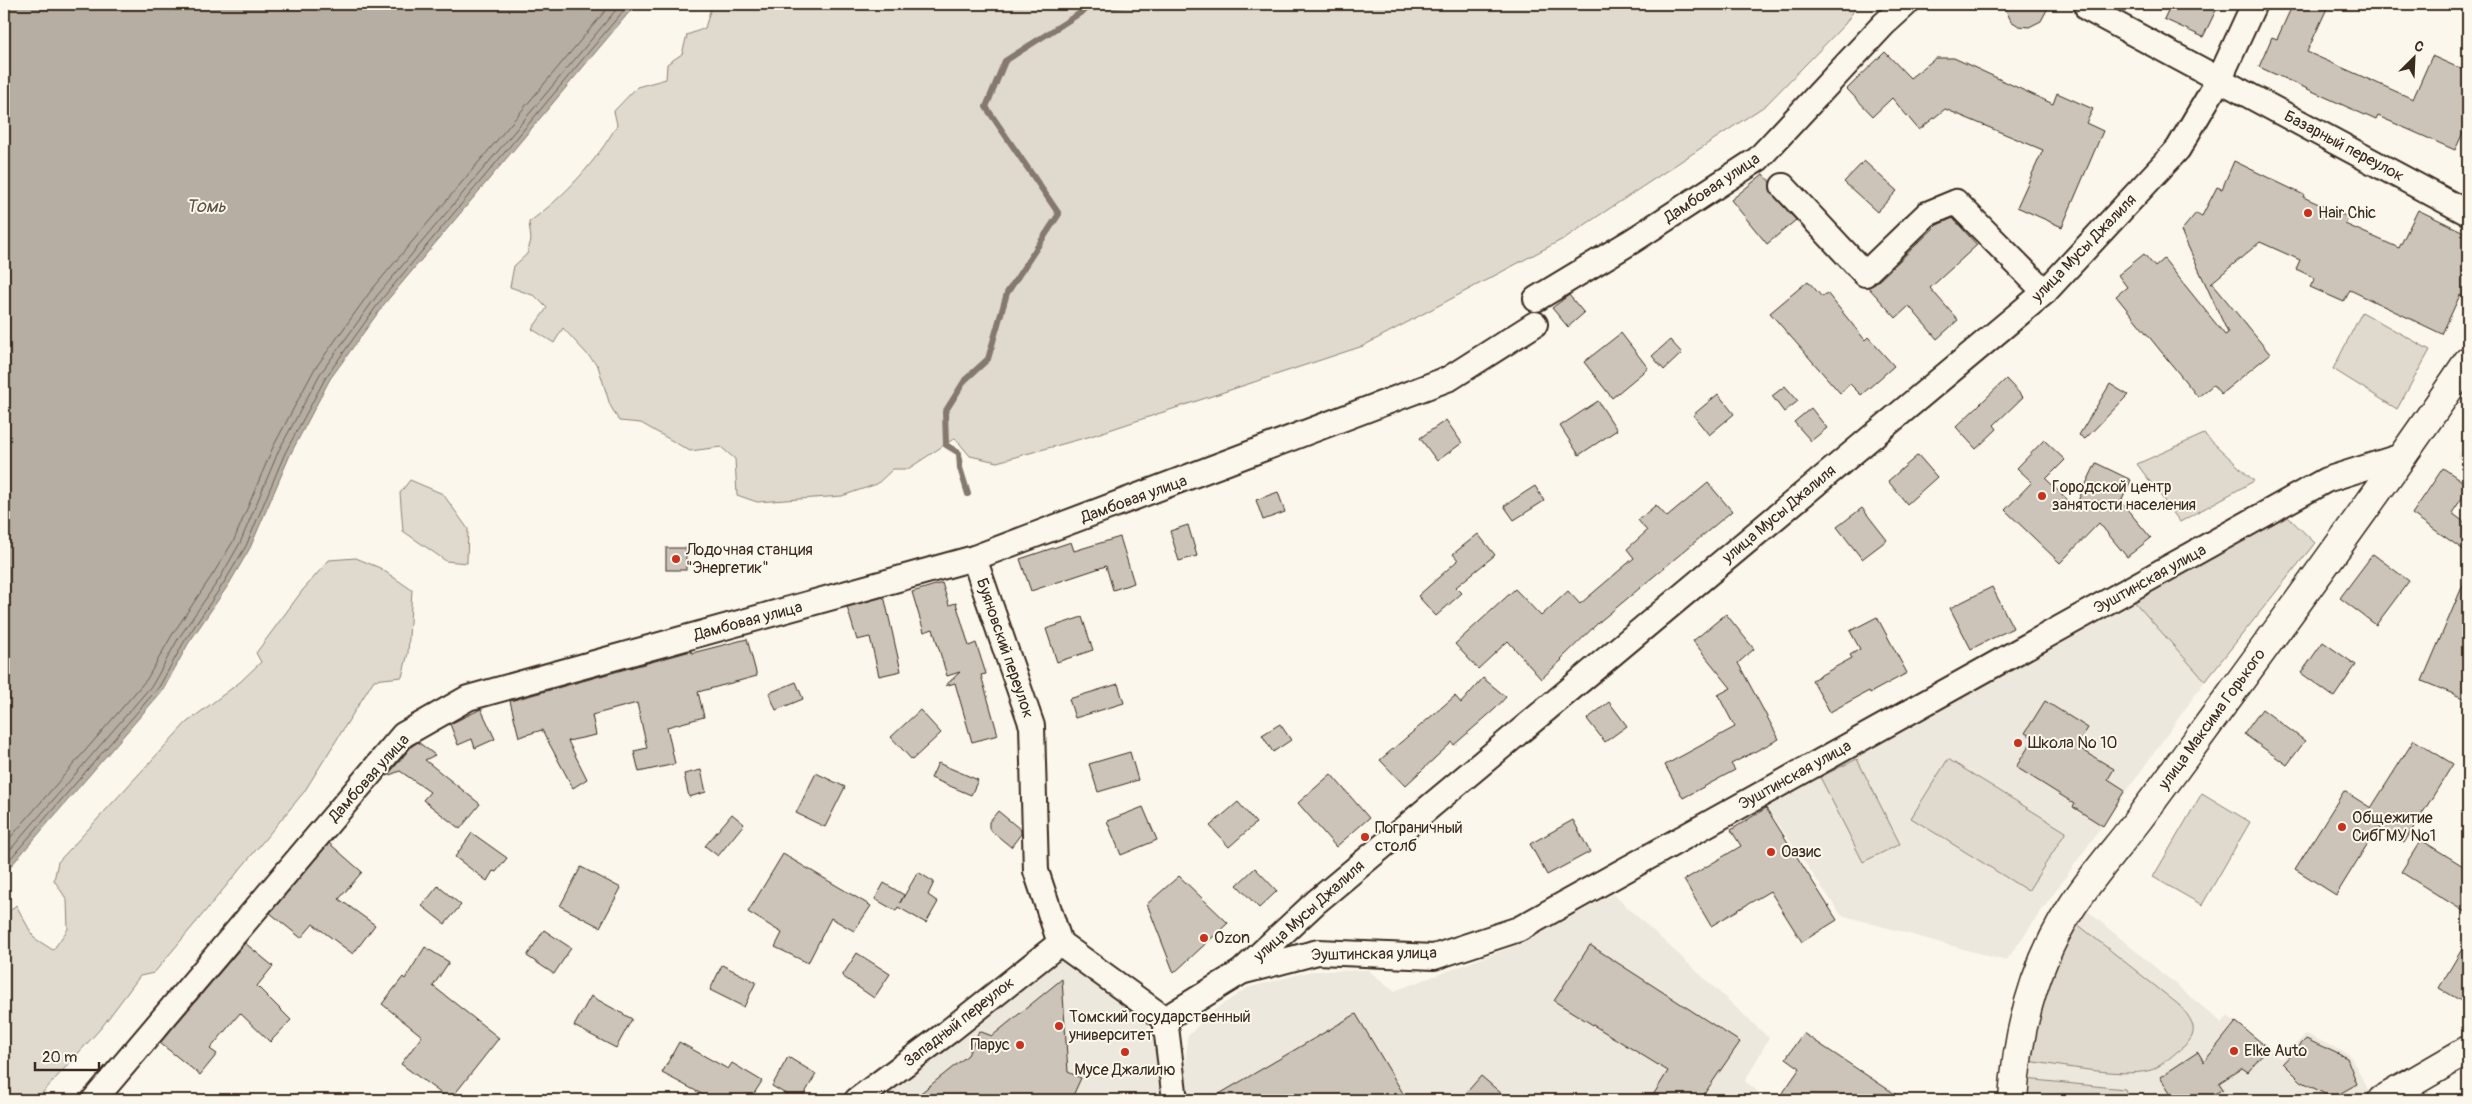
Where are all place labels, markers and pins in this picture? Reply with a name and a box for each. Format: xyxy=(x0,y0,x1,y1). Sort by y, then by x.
place label: Hair Chic xyxy=(2318,203,2376,223)
marker: Hair Chic xyxy=(2302,207,2314,219)
place label: Городской центр занятости населения xyxy=(2052,477,2196,515)
marker: Городской центр занятости населения xyxy=(2036,490,2048,502)
place label: Лодочная станция "Энергетик" xyxy=(685,540,813,578)
marker: Лодочная станция "Энергетик" xyxy=(670,553,682,565)
place label: Школа № 10 xyxy=(2028,733,2117,753)
marker: Школа № 10 xyxy=(2012,737,2024,749)
place label: Общежитие СибГМУ №1 xyxy=(2352,808,2436,846)
place label: Пограничный столб xyxy=(1375,818,1463,856)
marker: Общежитие СибГМУ №1 xyxy=(2336,821,2348,833)
marker: Пограничный столб xyxy=(1359,831,1371,843)
place label: Оазис xyxy=(1781,842,1822,862)
marker: Оазис xyxy=(1765,846,1777,858)
place label: Ozon xyxy=(1214,928,1250,948)
marker: Ozon xyxy=(1198,932,1210,944)
place label: Томский государственный университет xyxy=(1068,1007,1251,1045)
marker: Томский государственный университет xyxy=(1053,1020,1065,1032)
place label: Парус xyxy=(970,1035,1010,1055)
marker: Парус xyxy=(1014,1039,1026,1051)
place label: Elke Auto xyxy=(2244,1041,2307,1061)
marker: Elke Auto xyxy=(2228,1045,2240,1057)
marker: Мусе Джалилю xyxy=(1119,1046,1131,1058)
place label: Мусе Джалилю xyxy=(1074,1060,1176,1080)

